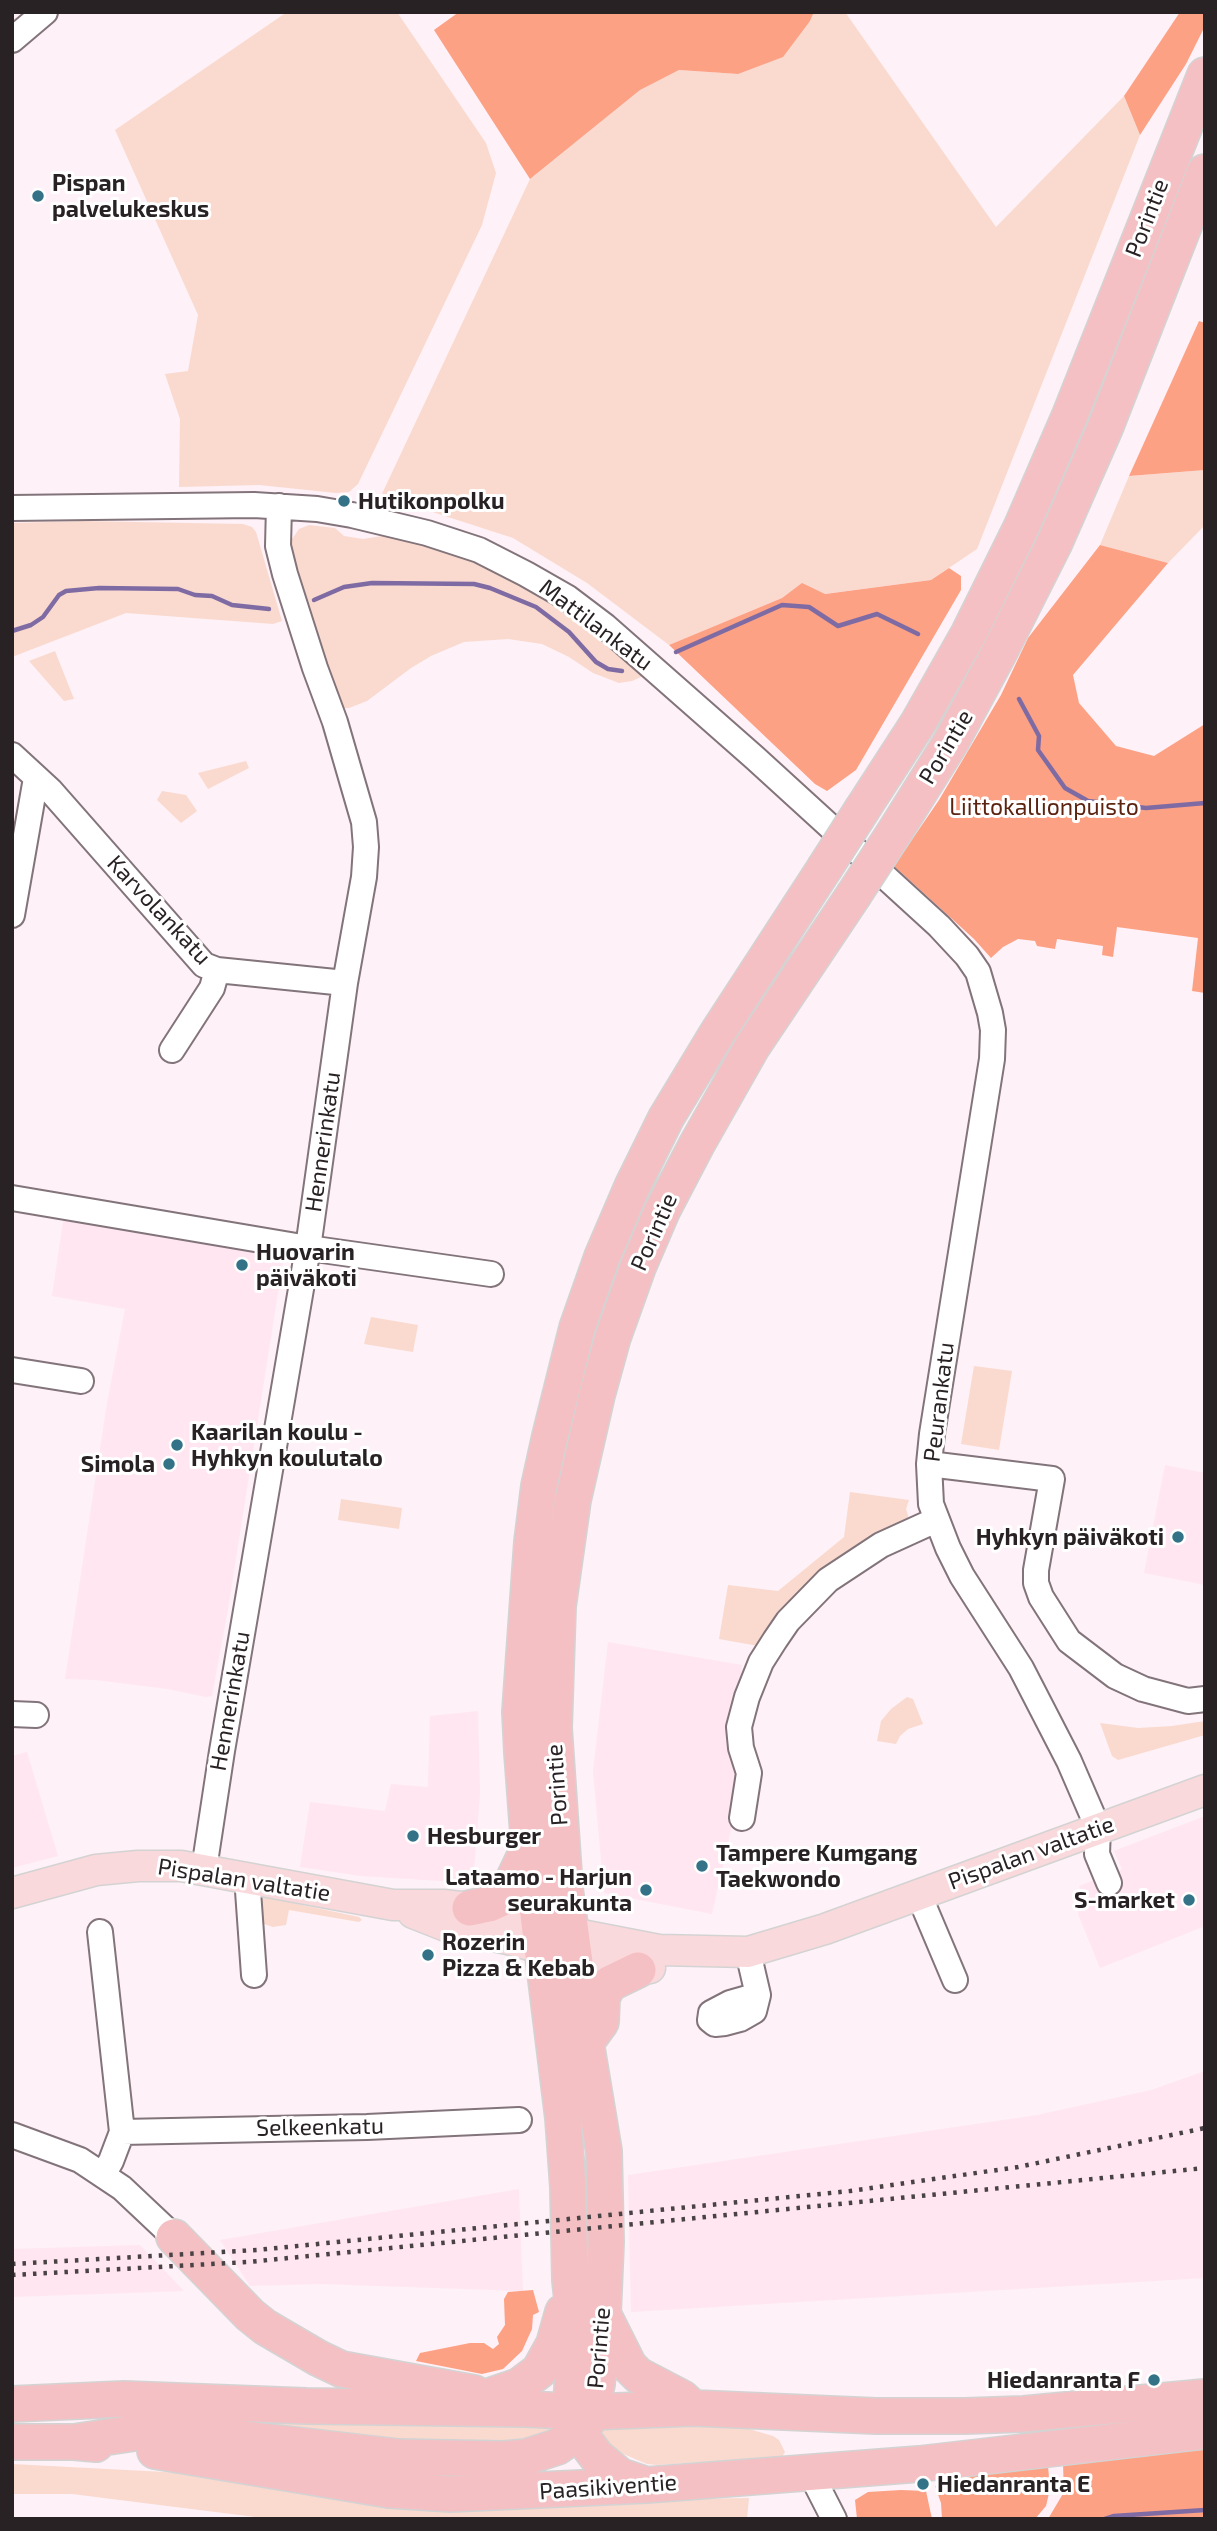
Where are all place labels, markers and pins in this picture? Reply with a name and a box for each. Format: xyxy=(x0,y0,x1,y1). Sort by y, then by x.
place label: Pispan palvelukeskus xyxy=(52,169,209,223)
marker: Pispan palvelukeskus xyxy=(30,188,46,204)
place label: Hutikonpolku xyxy=(358,487,505,515)
marker: Hutikonpolku xyxy=(336,493,352,509)
place label: Huovarin päiväkoti xyxy=(256,1238,357,1292)
marker: Huovarin päiväkoti xyxy=(234,1257,250,1273)
place label: Kaarilan koulu - Hyhkyn koulutalo xyxy=(191,1418,383,1472)
marker: Kaarilan koulu - Hyhkyn koulutalo xyxy=(169,1437,185,1453)
place label: Simola xyxy=(81,1450,155,1478)
marker: Simola xyxy=(161,1456,177,1472)
place label: Hyhkyn päiväkoti xyxy=(976,1523,1164,1551)
marker: Hyhkyn päiväkoti xyxy=(1170,1529,1186,1545)
place label: Hesburger xyxy=(427,1822,541,1850)
marker: Hesburger xyxy=(405,1828,421,1844)
place label: Tampere Kumgang Taekwondo xyxy=(716,1839,917,1893)
marker: Tampere Kumgang Taekwondo xyxy=(694,1858,710,1874)
place label: Lataamo - Harjun seurakunta xyxy=(445,1863,632,1917)
marker: Lataamo - Harjun seurakunta xyxy=(638,1882,654,1898)
place label: S-market xyxy=(1074,1886,1175,1914)
marker: S-market xyxy=(1181,1892,1197,1908)
place label: Rozerin Pizza & Kebab xyxy=(442,1928,595,1982)
marker: Rozerin Pizza & Kebab xyxy=(420,1947,436,1963)
place label: Hiedanranta F xyxy=(987,2366,1140,2394)
marker: Hiedanranta F xyxy=(1146,2372,1162,2388)
place label: Hiedanranta E xyxy=(937,2470,1090,2498)
marker: Hiedanranta E xyxy=(915,2476,931,2492)

